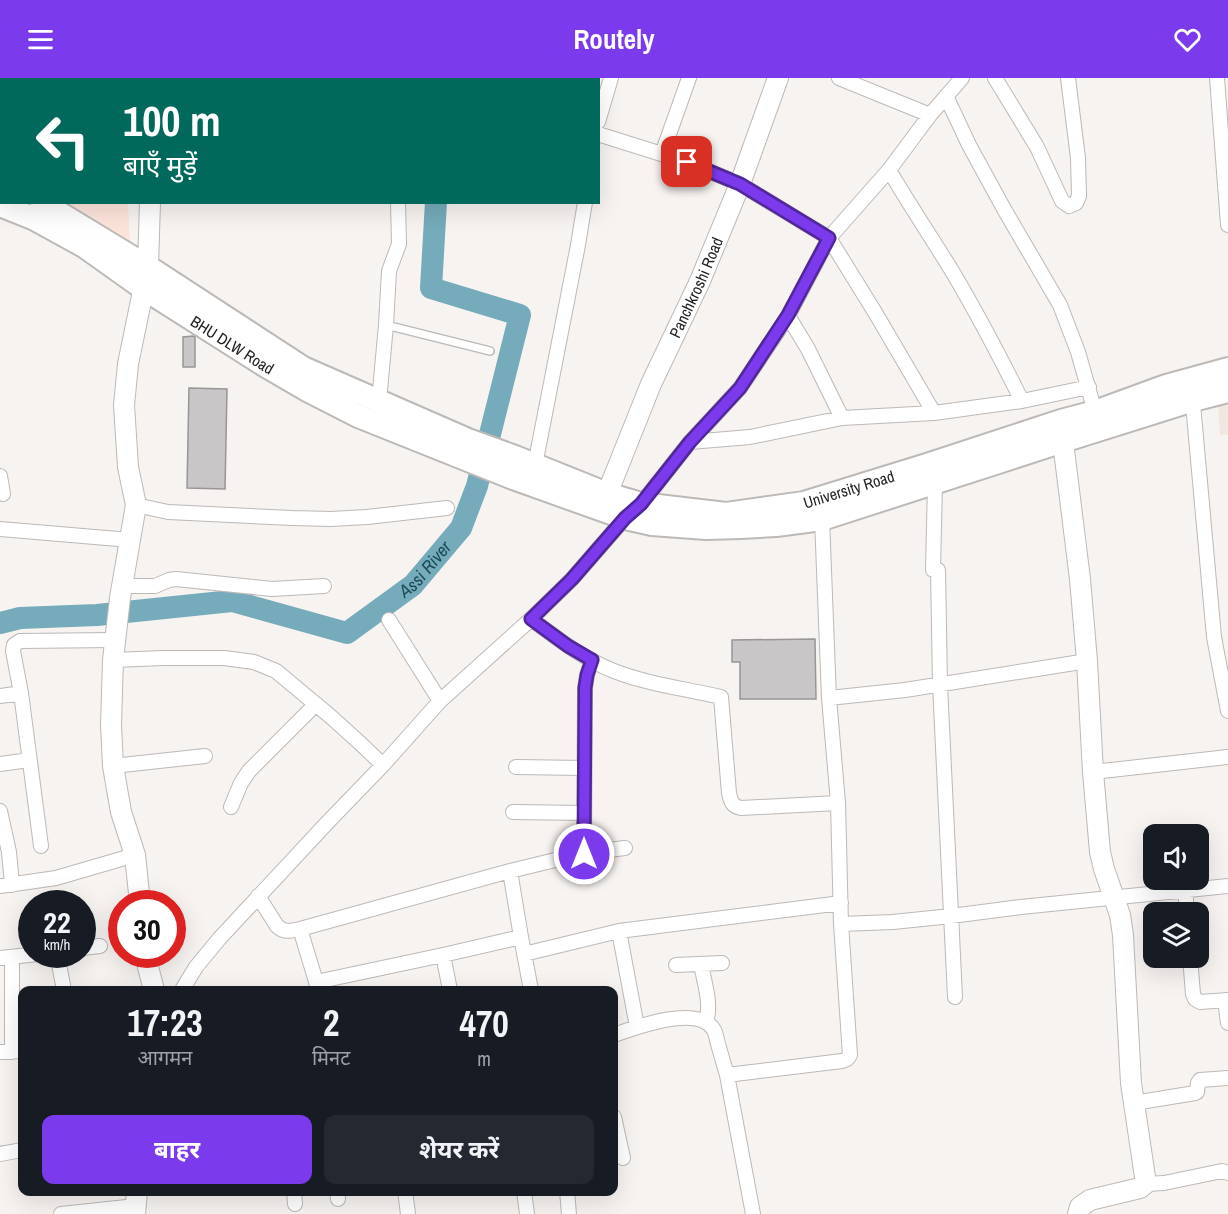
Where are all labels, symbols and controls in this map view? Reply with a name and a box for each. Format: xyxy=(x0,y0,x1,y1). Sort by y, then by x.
text: Routely xyxy=(573,21,655,57)
icon: menu xyxy=(24,23,57,56)
icon: heart xyxy=(1171,23,1204,56)
text: 100 m xyxy=(123,93,221,149)
icon: left xyxy=(24,102,102,180)
pin xyxy=(661,136,712,187)
icon: arrive xyxy=(670,145,703,178)
text: बाएँ मुड़ें xyxy=(123,147,197,183)
street label: Panchkroshi Road xyxy=(664,234,728,341)
street label: BHU DLW Road xyxy=(187,310,278,379)
street label: University Road xyxy=(801,465,897,514)
water label: Assi River xyxy=(393,535,457,604)
position arrow xyxy=(552,822,616,886)
map controls xyxy=(1143,824,1209,968)
button: sound xyxy=(1143,824,1209,890)
speed limit sign: 30 xyxy=(108,890,186,968)
text: 22 xyxy=(43,902,71,942)
button: layers xyxy=(1143,902,1209,968)
text: km/h xyxy=(44,934,70,955)
text: 17:23 xyxy=(127,999,203,1047)
text: 2 xyxy=(323,999,339,1047)
text: 470 xyxy=(459,1000,509,1048)
text: आगमन xyxy=(138,1044,192,1071)
text: मिनट xyxy=(312,1044,350,1071)
text: m xyxy=(477,1045,491,1072)
button: बाहर xyxy=(42,1115,312,1184)
button: शेयर करें xyxy=(324,1115,594,1184)

